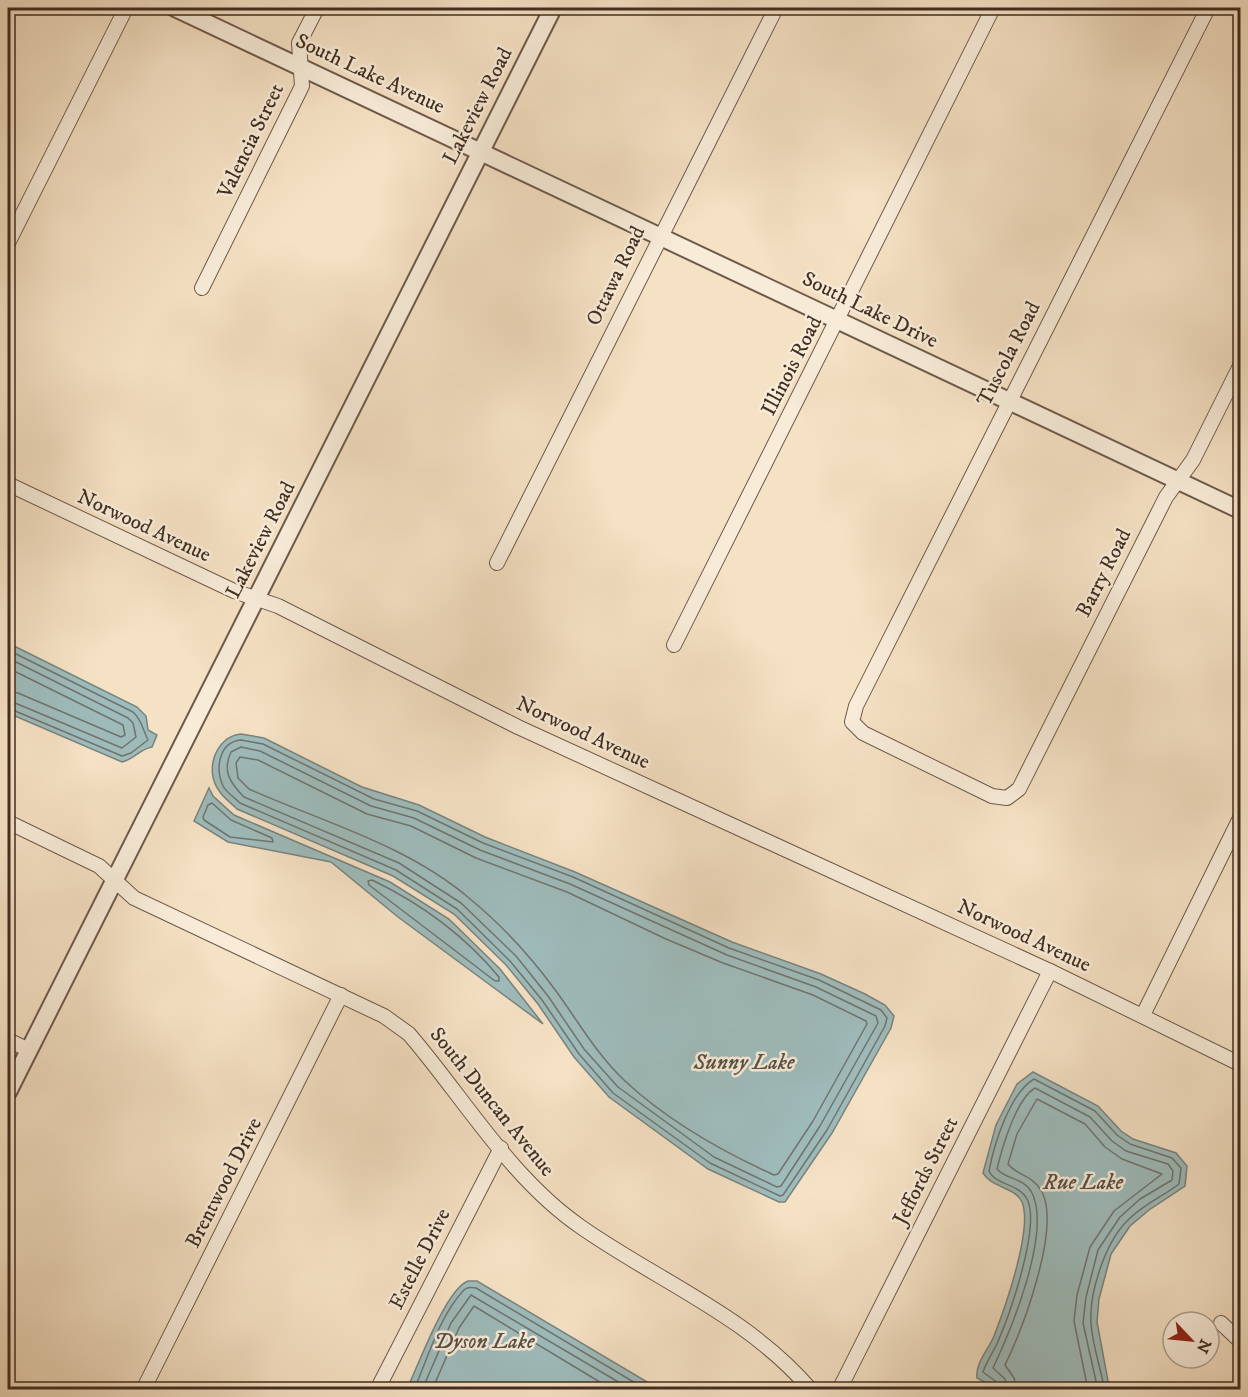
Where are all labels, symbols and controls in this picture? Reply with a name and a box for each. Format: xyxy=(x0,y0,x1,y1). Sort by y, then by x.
street label: South Lake Avenue xyxy=(291,28,449,120)
street label: Lakeview Road xyxy=(437,43,519,169)
street label: Valencia Street xyxy=(212,79,290,203)
street label: Ottawa Road xyxy=(581,222,651,330)
street label: South Lake Drive xyxy=(798,266,942,354)
street label: Tuscola Road xyxy=(972,297,1047,411)
street label: Illinois Road xyxy=(756,311,828,420)
street label: Lakeview Road xyxy=(220,477,302,603)
street label: Norwood Avenue xyxy=(73,484,215,568)
street label: Barry Road xyxy=(1071,524,1138,622)
street label: Norwood Avenue xyxy=(512,691,654,775)
street label: Norwood Avenue xyxy=(953,894,1095,978)
street label: South Duncan Avenue xyxy=(424,1022,560,1182)
water label: Sunny Lake xyxy=(692,1049,795,1076)
street label: Jeffords Street xyxy=(887,1112,964,1231)
street label: Brentwood Drive xyxy=(180,1113,268,1253)
water label: Rue Lake xyxy=(1042,1169,1123,1196)
street label: Estelle Drive xyxy=(383,1204,457,1314)
north arrow xyxy=(1161,1310,1221,1370)
water label: Dyson Lake xyxy=(434,1328,535,1355)
text: N xyxy=(1192,1336,1215,1356)

